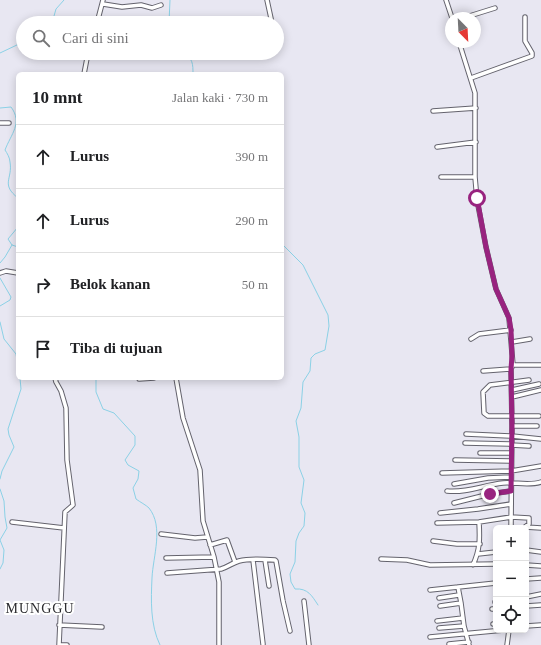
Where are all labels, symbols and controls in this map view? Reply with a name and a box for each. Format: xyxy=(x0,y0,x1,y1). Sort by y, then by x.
north arrow xyxy=(445,12,481,48)
search box xyxy=(16,16,284,60)
icon: search xyxy=(30,27,52,49)
text: Cari di sini xyxy=(62,30,129,46)
text: 10 mnt xyxy=(32,88,83,107)
text: Jalan kaki · 730 m xyxy=(172,90,268,105)
icon: ahead xyxy=(32,146,54,168)
text: Lurus xyxy=(70,148,109,164)
text: 390 m xyxy=(235,149,268,164)
route start xyxy=(468,189,486,207)
icon: ahead xyxy=(32,210,54,232)
text: Lurus xyxy=(70,212,109,228)
text: 290 m xyxy=(235,213,268,228)
icon: right xyxy=(32,274,54,296)
text: Belok kanan xyxy=(70,276,150,292)
text: 50 m xyxy=(242,277,268,292)
icon: arrive xyxy=(32,338,54,360)
text: Tiba di tujuan xyxy=(70,340,162,356)
route end xyxy=(481,485,499,503)
map controls xyxy=(493,525,529,633)
button: + xyxy=(493,525,529,561)
button: − xyxy=(493,561,529,597)
button: locate xyxy=(493,597,529,633)
district label: MUNGGU xyxy=(6,601,75,616)

